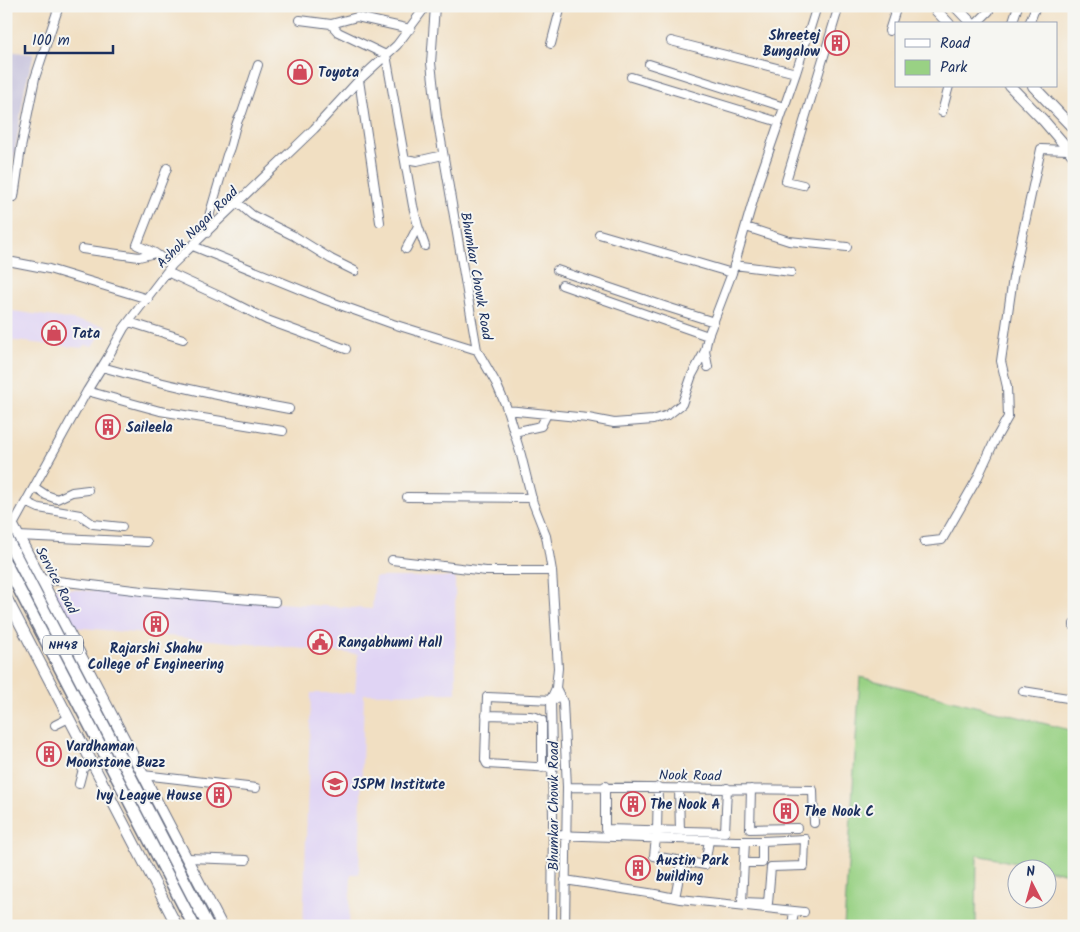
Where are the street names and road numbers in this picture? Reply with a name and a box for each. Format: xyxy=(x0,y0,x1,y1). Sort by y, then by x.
street label: Ashok Nagar Road xyxy=(152,181,244,274)
street label: Bhumkar Chowk Road xyxy=(454,210,498,343)
street label: Service Road xyxy=(29,543,84,619)
road number: NH48 xyxy=(43,636,83,654)
street label: Bhumkar Chowk Road xyxy=(543,740,565,871)
street label: Nook Road xyxy=(659,764,722,788)

